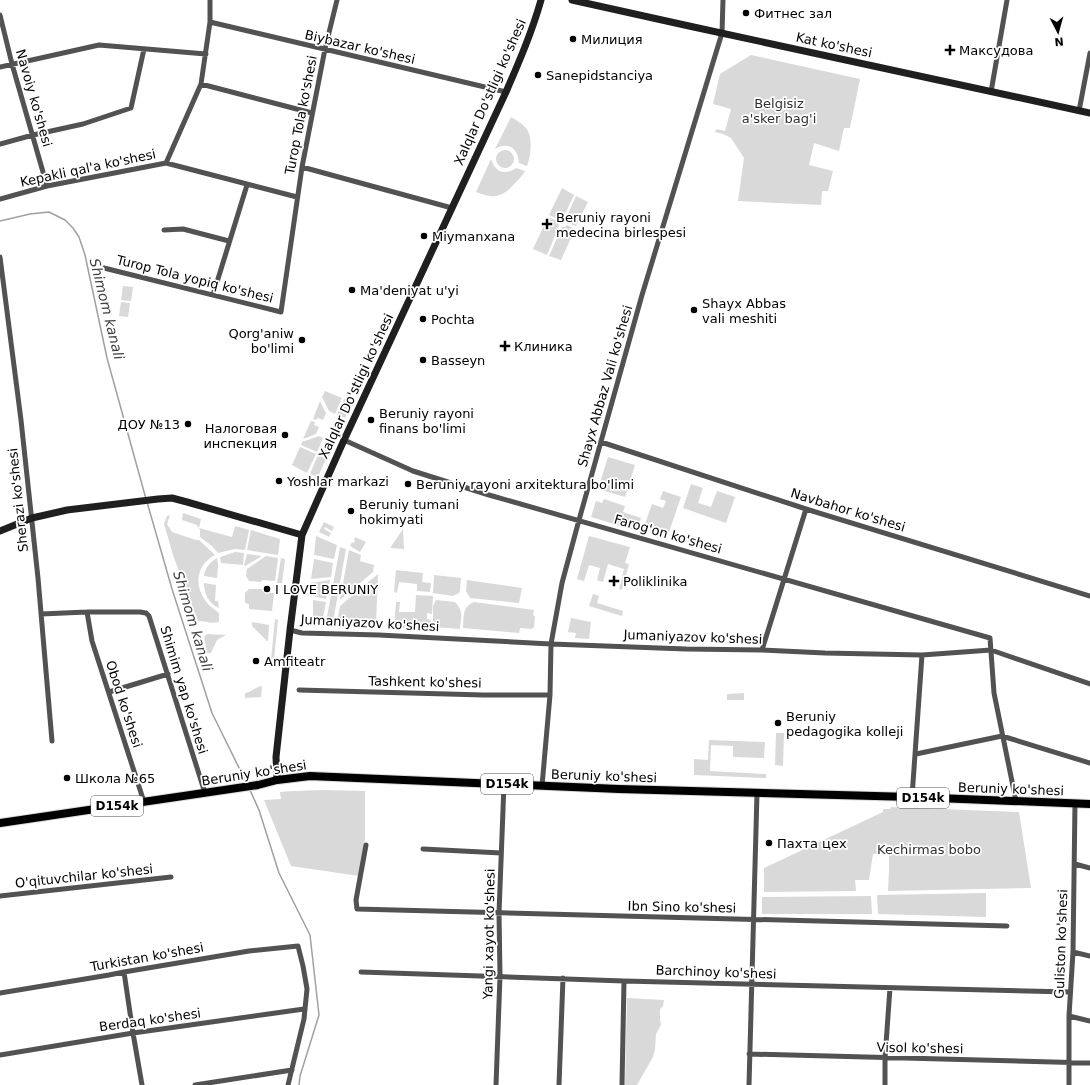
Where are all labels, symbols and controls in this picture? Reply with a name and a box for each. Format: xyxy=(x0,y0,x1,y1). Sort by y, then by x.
place label: Фитнес зал xyxy=(754,6,832,21)
marker: Фитнес зал xyxy=(741,8,751,18)
north arrow xyxy=(1038,12,1078,52)
street label: Xalqlar Do'stligi ko'shesi xyxy=(451,17,529,167)
street label: Biybazar ko'shesi xyxy=(303,27,417,67)
street label: Kat ko'shesi xyxy=(795,30,873,60)
place label: Милиция xyxy=(581,32,643,47)
marker: Милиция xyxy=(568,34,578,44)
text: N xyxy=(1054,35,1064,48)
place label: Максудова xyxy=(959,43,1033,58)
marker: Максудова xyxy=(944,44,956,56)
street label: Navoiy ko'shesi xyxy=(13,48,55,148)
street label: Turop Tola ko'shesi xyxy=(282,54,320,177)
place label: Sanepidstanciya xyxy=(546,68,653,83)
marker: Sanepidstanciya xyxy=(533,70,543,80)
park label: Belgisiz a'sker bag'i xyxy=(742,96,816,126)
street label: Kepakli qal'a ko'shesi xyxy=(19,146,157,190)
place label: Beruniy rayoni medecina birlespesi xyxy=(556,210,686,240)
marker: Beruniy rayoni medecina birlespesi xyxy=(541,218,553,230)
place label: Miymanxana xyxy=(432,229,515,244)
marker: Miymanxana xyxy=(419,231,429,241)
street label: Turop Tola yopiq ko'shesi xyxy=(114,252,275,306)
water label: Shimom kanali xyxy=(87,257,127,361)
place label: Ma'deniyat u'yi xyxy=(360,283,459,298)
marker: Ma'deniyat u'yi xyxy=(347,285,357,295)
place label: Shayx Abbas vali meshiti xyxy=(702,296,786,326)
street label: Shayx Abbaz Vali ko'shesi xyxy=(575,303,635,469)
marker: Shayx Abbas vali meshiti xyxy=(689,305,699,315)
street label: Xalqlar Do'stligi ko'shesi xyxy=(316,311,396,461)
place label: Pochta xyxy=(431,312,475,327)
marker: Pochta xyxy=(418,314,428,324)
place label: Qorg'aniw bo'limi xyxy=(228,326,294,356)
marker: Qorg'aniw bo'limi xyxy=(297,335,307,345)
place label: Клиника xyxy=(514,339,573,354)
marker: Клиника xyxy=(499,340,511,352)
place label: Basseyn xyxy=(431,353,485,368)
marker: Basseyn xyxy=(418,355,428,365)
place label: Beruniy rayoni finans bo'limi xyxy=(379,406,474,436)
marker: Beruniy rayoni finans bo'limi xyxy=(366,415,376,425)
place label: ДОУ №13 xyxy=(117,417,180,432)
marker: ДОУ №13 xyxy=(183,419,193,429)
place label: Налоговая инспекция xyxy=(203,421,277,451)
marker: Налоговая инспекция xyxy=(280,430,290,440)
street label: Sherazi ko'shesi xyxy=(5,447,31,553)
place label: Yoshlar markazi xyxy=(286,474,389,489)
marker: Yoshlar markazi xyxy=(274,476,284,486)
place label: Beruniy rayoni arxitektura bo'limi xyxy=(416,477,634,492)
marker: Beruniy rayoni arxitektura bo'limi xyxy=(403,479,413,489)
street label: Navbahor ko'shesi xyxy=(789,485,907,535)
place label: Beruniy tumani hokimyati xyxy=(359,497,459,527)
marker: Beruniy tumani hokimyati xyxy=(346,506,356,516)
street label: Farog'on ko'shesi xyxy=(612,511,724,557)
water label: Shimom kanali xyxy=(170,569,216,673)
place label: Poliklinika xyxy=(623,574,687,589)
marker: Poliklinika xyxy=(608,575,620,587)
place label: I LOVE BERUNIY xyxy=(275,582,378,597)
marker: I LOVE BERUNIY xyxy=(262,584,272,594)
street label: Jumaniyazov ko'shesi xyxy=(299,612,440,634)
street label: Shimim yap ko'shesi xyxy=(157,624,211,756)
street label: Jumaniyazov ko'shesi xyxy=(622,627,763,647)
place label: Amfiteatr xyxy=(264,654,326,669)
marker: Amfiteatr xyxy=(251,656,261,666)
street label: Obod ko'shesi xyxy=(103,658,145,750)
street label: Tashkent ko'shesi xyxy=(367,673,482,690)
place label: Beruniy pedagogika kolleji xyxy=(786,709,903,739)
marker: Beruniy pedagogika kolleji xyxy=(773,718,783,728)
street label: Beruniy ko'shesi xyxy=(200,757,308,789)
street label: Beruniy ko'shesi xyxy=(551,767,657,785)
place label: Школа №65 xyxy=(75,771,155,786)
marker: Школа №65 xyxy=(62,773,72,783)
road number: D154k xyxy=(481,774,533,794)
street label: Beruniy ko'shesi xyxy=(958,780,1064,798)
road number: D154k xyxy=(897,788,949,808)
road number: D154k xyxy=(91,796,143,816)
place label: Пахта цех xyxy=(777,836,847,851)
marker: Пахта цех xyxy=(764,838,774,848)
park label: Kechirmas bobo xyxy=(877,842,981,857)
street label: O'qituvchilar ko'shesi xyxy=(14,861,154,891)
street label: Yangi xayot ko'shesi xyxy=(480,868,498,1001)
street label: Guliston ko'shesi xyxy=(1052,889,1070,999)
street label: Ibn Sino ko'shesi xyxy=(628,899,736,915)
street label: Turkistan ko'shesi xyxy=(88,940,205,975)
street label: Barchinoy ko'shesi xyxy=(655,962,777,982)
street label: Berdaq ko'shesi xyxy=(98,1005,202,1035)
street label: Visol ko'shesi xyxy=(877,1040,963,1056)

